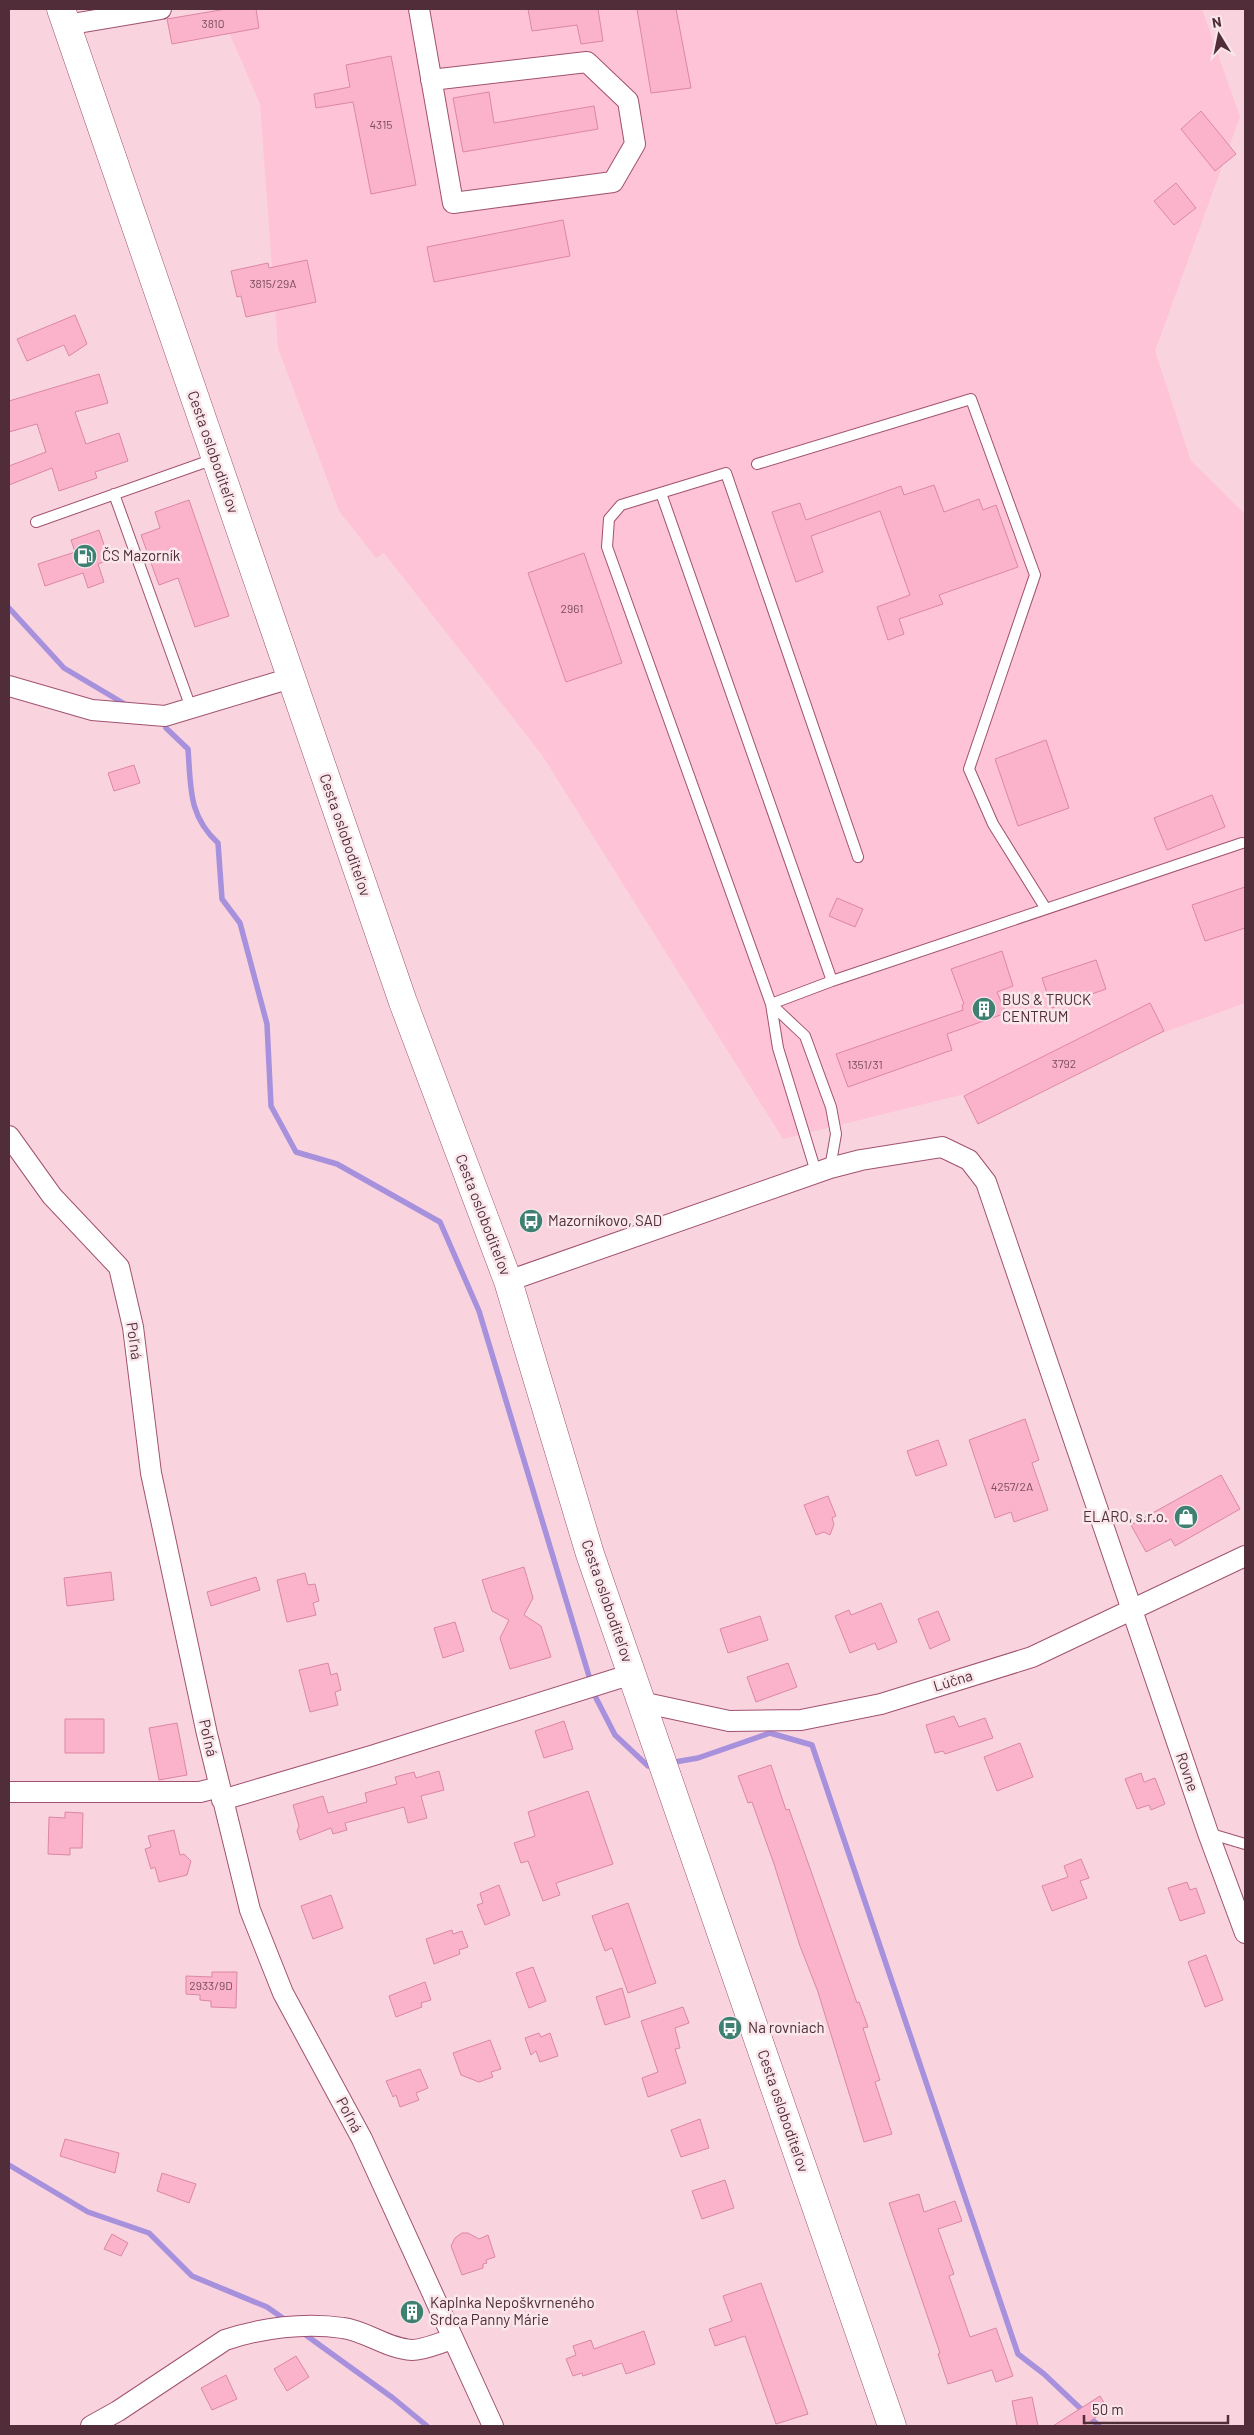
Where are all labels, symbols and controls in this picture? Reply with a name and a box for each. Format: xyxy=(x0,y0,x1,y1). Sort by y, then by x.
north arrow xyxy=(1194,10,1244,60)
text: N xyxy=(1211,13,1223,31)
house number: 3810 xyxy=(201,16,225,30)
house number: 4315 xyxy=(369,117,393,131)
house number: 3815/29A xyxy=(249,276,297,290)
street label: Cesta osloboditeľov xyxy=(185,388,243,515)
fuel station icon: ČS Mazorník xyxy=(72,543,98,569)
place label: ČS Mazorník xyxy=(102,546,181,564)
house number: 2961 xyxy=(561,601,583,615)
street label: Cesta osloboditeľov xyxy=(317,771,375,898)
place label: BUS & TRUCK CENTRUM xyxy=(1002,990,1091,1025)
building icon: BUS & TRUCK CENTRUM xyxy=(971,996,997,1022)
house number: 3792 xyxy=(1052,1056,1076,1070)
house number: 1351/31 xyxy=(847,1057,883,1071)
street label: Cesta osloboditeľov xyxy=(453,1151,515,1278)
bus stop icon: Mazorníkovo, SAD xyxy=(518,1208,544,1234)
place label: Mazorníkovo, SAD xyxy=(548,1211,662,1229)
street label: Poľná xyxy=(123,1321,147,1361)
house number: 4257/2A xyxy=(991,1479,1033,1493)
shop icon: ELARO, s.r.o. xyxy=(1173,1504,1199,1530)
place label: ELARO, s.r.o. xyxy=(1083,1507,1168,1525)
street label: Cesta osloboditeľov xyxy=(579,1537,637,1664)
street label: Lúčna xyxy=(931,1666,975,1695)
street label: Poľná xyxy=(196,1717,222,1758)
street label: Rovne xyxy=(1173,1750,1203,1794)
house number: 2933/9D xyxy=(189,1978,233,1992)
bus stop icon: Na rovniach xyxy=(717,2015,743,2041)
place label: Na rovniach xyxy=(748,2018,825,2036)
street label: Cesta osloboditeľov xyxy=(755,2047,813,2174)
street label: Poľná xyxy=(333,2094,367,2135)
place label: Kaplnka Nepoškvrneného Srdca Panny Márie xyxy=(430,2293,595,2328)
building icon: Kaplnka Nepoškvrneného Srdca Panny Márie xyxy=(399,2299,425,2325)
scale bar xyxy=(1084,2392,1228,2424)
text: 50 m xyxy=(1092,2400,1124,2418)

